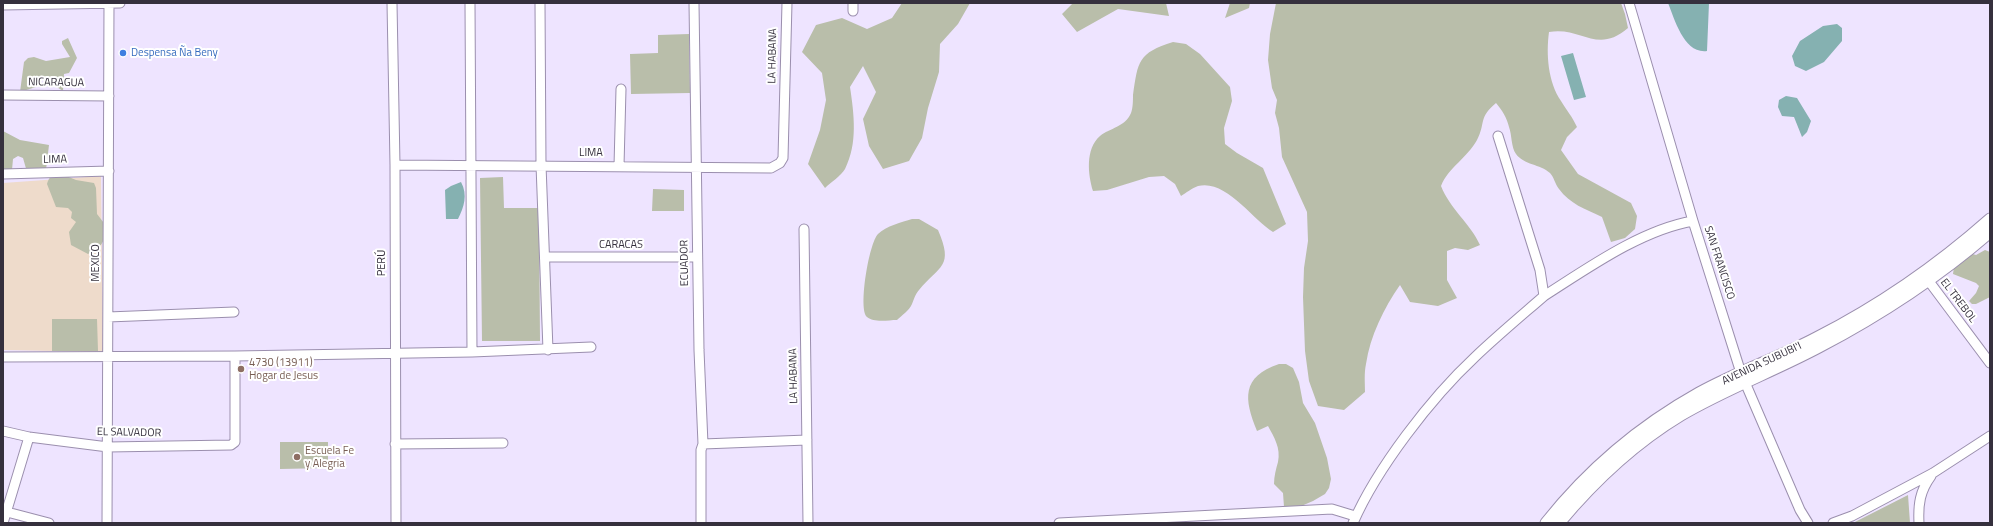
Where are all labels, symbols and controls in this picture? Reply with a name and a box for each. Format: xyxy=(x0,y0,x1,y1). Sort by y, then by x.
street label: LA HABANA xyxy=(766,28,780,84)
place label: Despensa Ña Beny xyxy=(131,46,218,60)
marker: Despensa Ña Beny xyxy=(118,48,128,58)
street label: NICARAGUA xyxy=(28,76,84,90)
street label: LIMA xyxy=(579,146,603,160)
street label: LIMA xyxy=(43,153,67,167)
street label: SAN FRANCISCO xyxy=(1701,225,1737,301)
street label: CARACAS xyxy=(599,238,643,252)
street label: ECUADOR xyxy=(678,240,692,286)
street label: MEXICO xyxy=(89,244,103,282)
street label: PERÚ xyxy=(375,250,389,276)
street label: EL TREBOL xyxy=(1937,276,1979,326)
street label: AVENIDA SUBUBI'I xyxy=(1720,340,1804,388)
street label: LA HABANA xyxy=(787,348,801,404)
place label: 4730 (13911) Hogar de Jesus xyxy=(249,356,318,382)
marker: 4730 (13911) Hogar de Jesus xyxy=(236,364,246,374)
street label: EL SALVADOR xyxy=(97,426,161,440)
place label: Escuela Fe y Alegria xyxy=(305,444,354,470)
marker: Escuela Fe y Alegria xyxy=(292,452,302,462)

